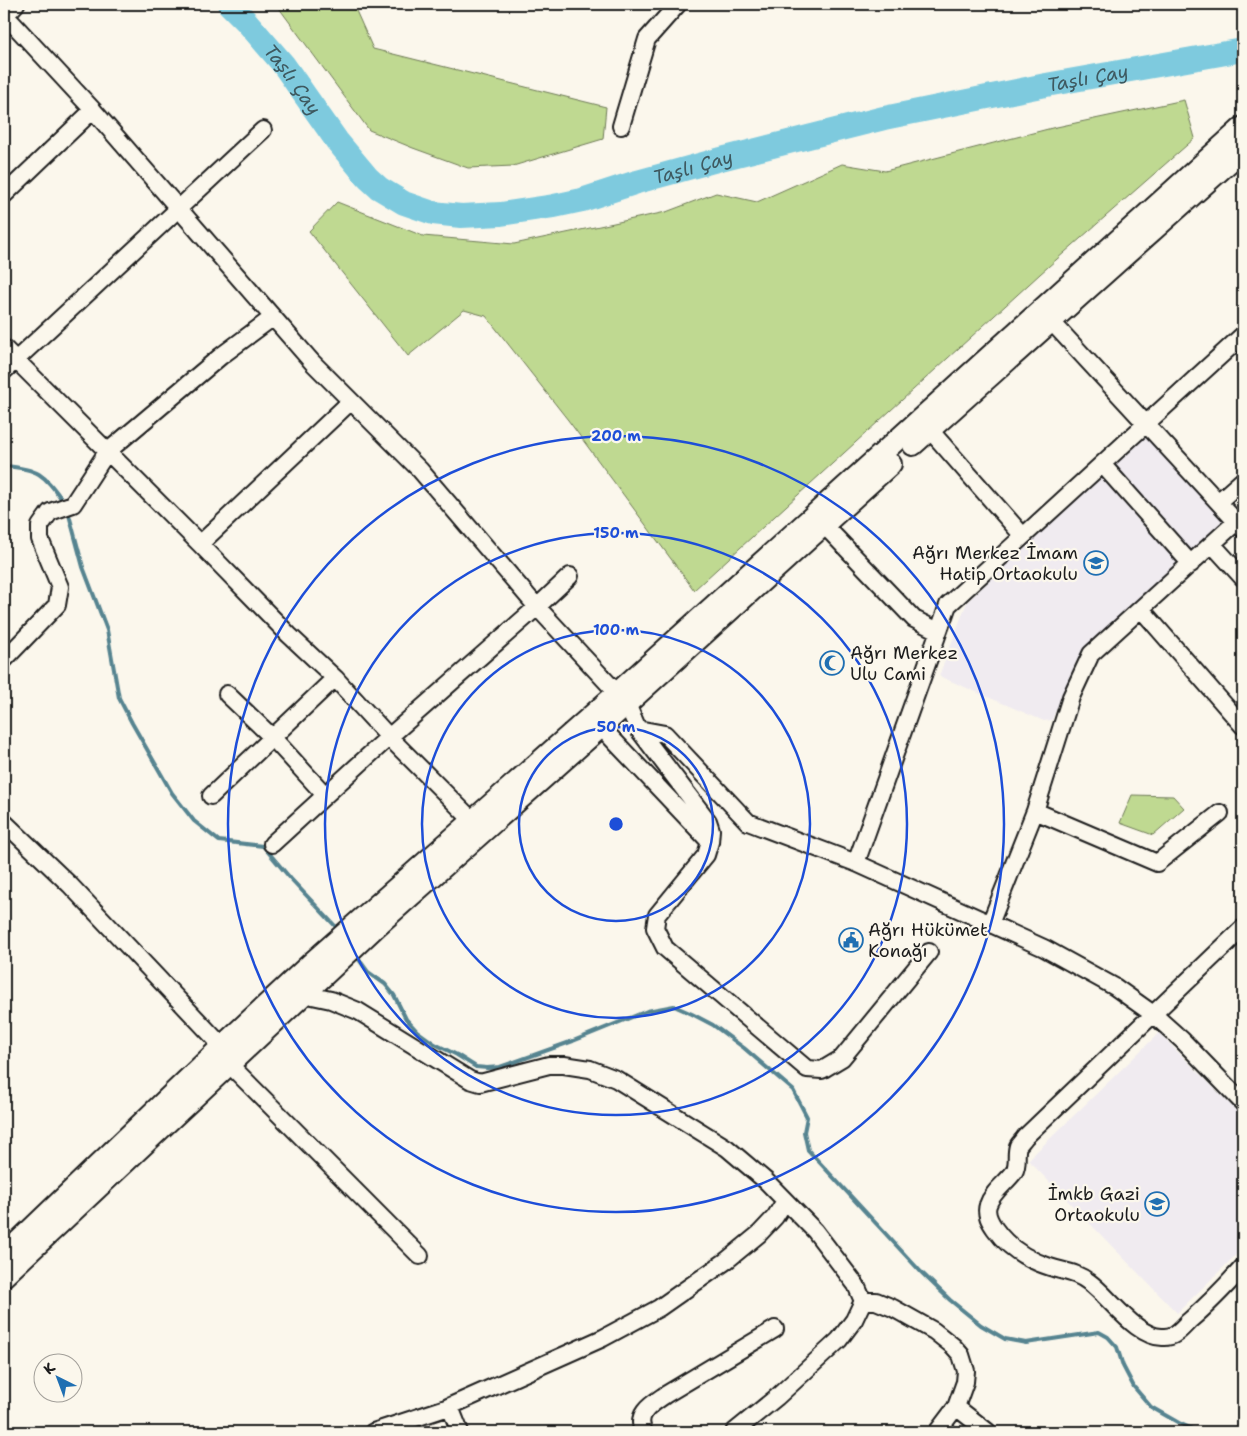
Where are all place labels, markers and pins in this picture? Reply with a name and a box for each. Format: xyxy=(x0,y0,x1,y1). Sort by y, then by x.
place label: Ağrı Merkez İmam Hatip Ortaokulu xyxy=(912,541,1078,586)
school or university icon: Ağrı Merkez İmam Hatip Ortaokulu xyxy=(1083,550,1109,576)
place label: Ağrı Merkez Ulu Cami xyxy=(850,641,958,686)
mosque icon: Ağrı Merkez Ulu Cami xyxy=(819,650,845,676)
centre of rings xyxy=(607,815,625,833)
place label: Ağrı Hükümet Konağı xyxy=(868,918,988,963)
public building icon: Ağrı Hükümet Konağı xyxy=(838,927,864,953)
place label: İmkb Gazi Ortaokulu xyxy=(1048,1182,1140,1227)
school or university icon: İmkb Gazi Ortaokulu xyxy=(1144,1191,1170,1217)

